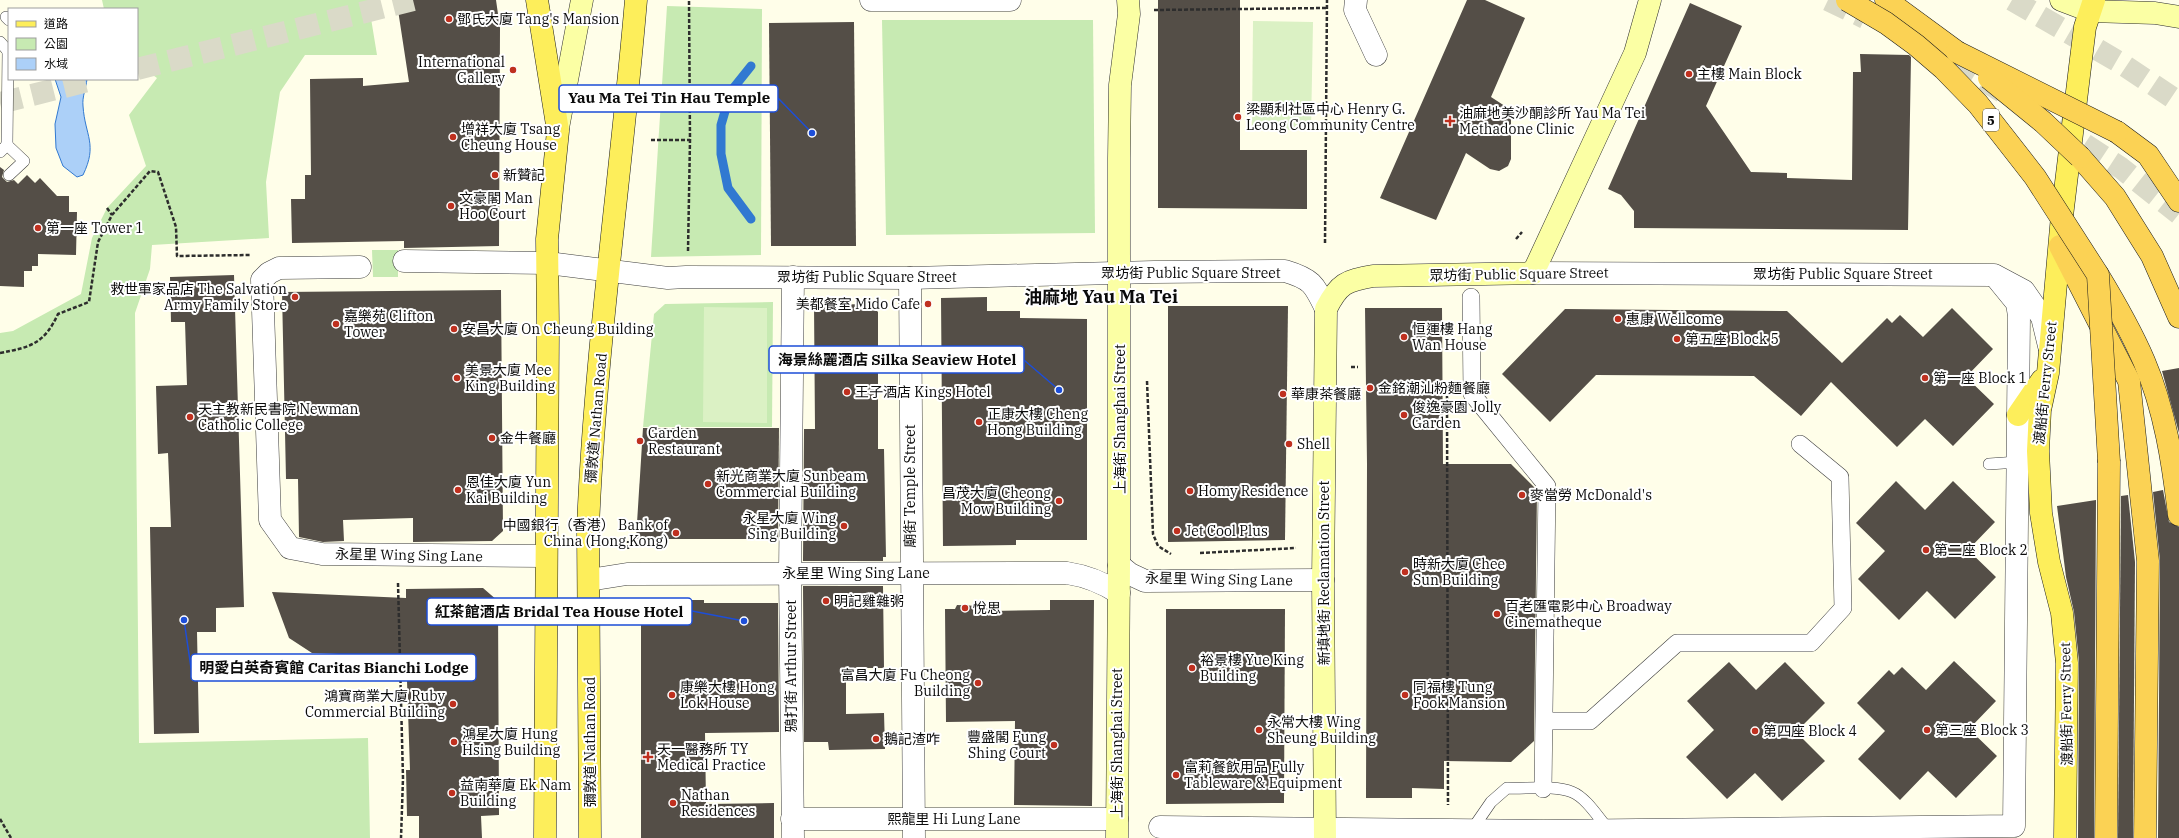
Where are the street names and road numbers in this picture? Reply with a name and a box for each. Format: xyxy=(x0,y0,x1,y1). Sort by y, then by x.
road number: 5 xyxy=(1983,109,1999,131)
street label: 眾坊街 Public Square Street xyxy=(1429,263,1609,285)
street label: 眾坊街 Public Square Street xyxy=(1101,264,1281,282)
street label: 眾坊街 Public Square Street xyxy=(1753,265,1933,283)
street label: 眾坊街 Public Square Street xyxy=(777,268,957,286)
street label: 渡船街 Ferry Street xyxy=(2030,320,2060,446)
street label: 上海街 Shanghai Street xyxy=(1111,344,1129,494)
street label: 彌敦道 Nathan Road xyxy=(581,352,611,484)
street label: 廟街 Temple Street xyxy=(901,424,919,548)
street label: 新填地街 Reclamation Street xyxy=(1315,481,1333,665)
street label: 永星里 Wing Sing Lane xyxy=(335,545,483,565)
street label: 永星里 Wing Sing Lane xyxy=(782,564,930,582)
street label: 永星里 Wing Sing Lane xyxy=(1145,569,1293,589)
street label: 鴉打街 Arthur Street xyxy=(782,600,800,732)
street label: 渡船街 Ferry Street xyxy=(2056,642,2076,766)
street label: 上海街 Shanghai Street xyxy=(1108,668,1126,818)
street label: 彌敦道 Nathan Road xyxy=(581,676,599,807)
street label: 熙龍里 Hi Lung Lane xyxy=(888,810,1021,828)

